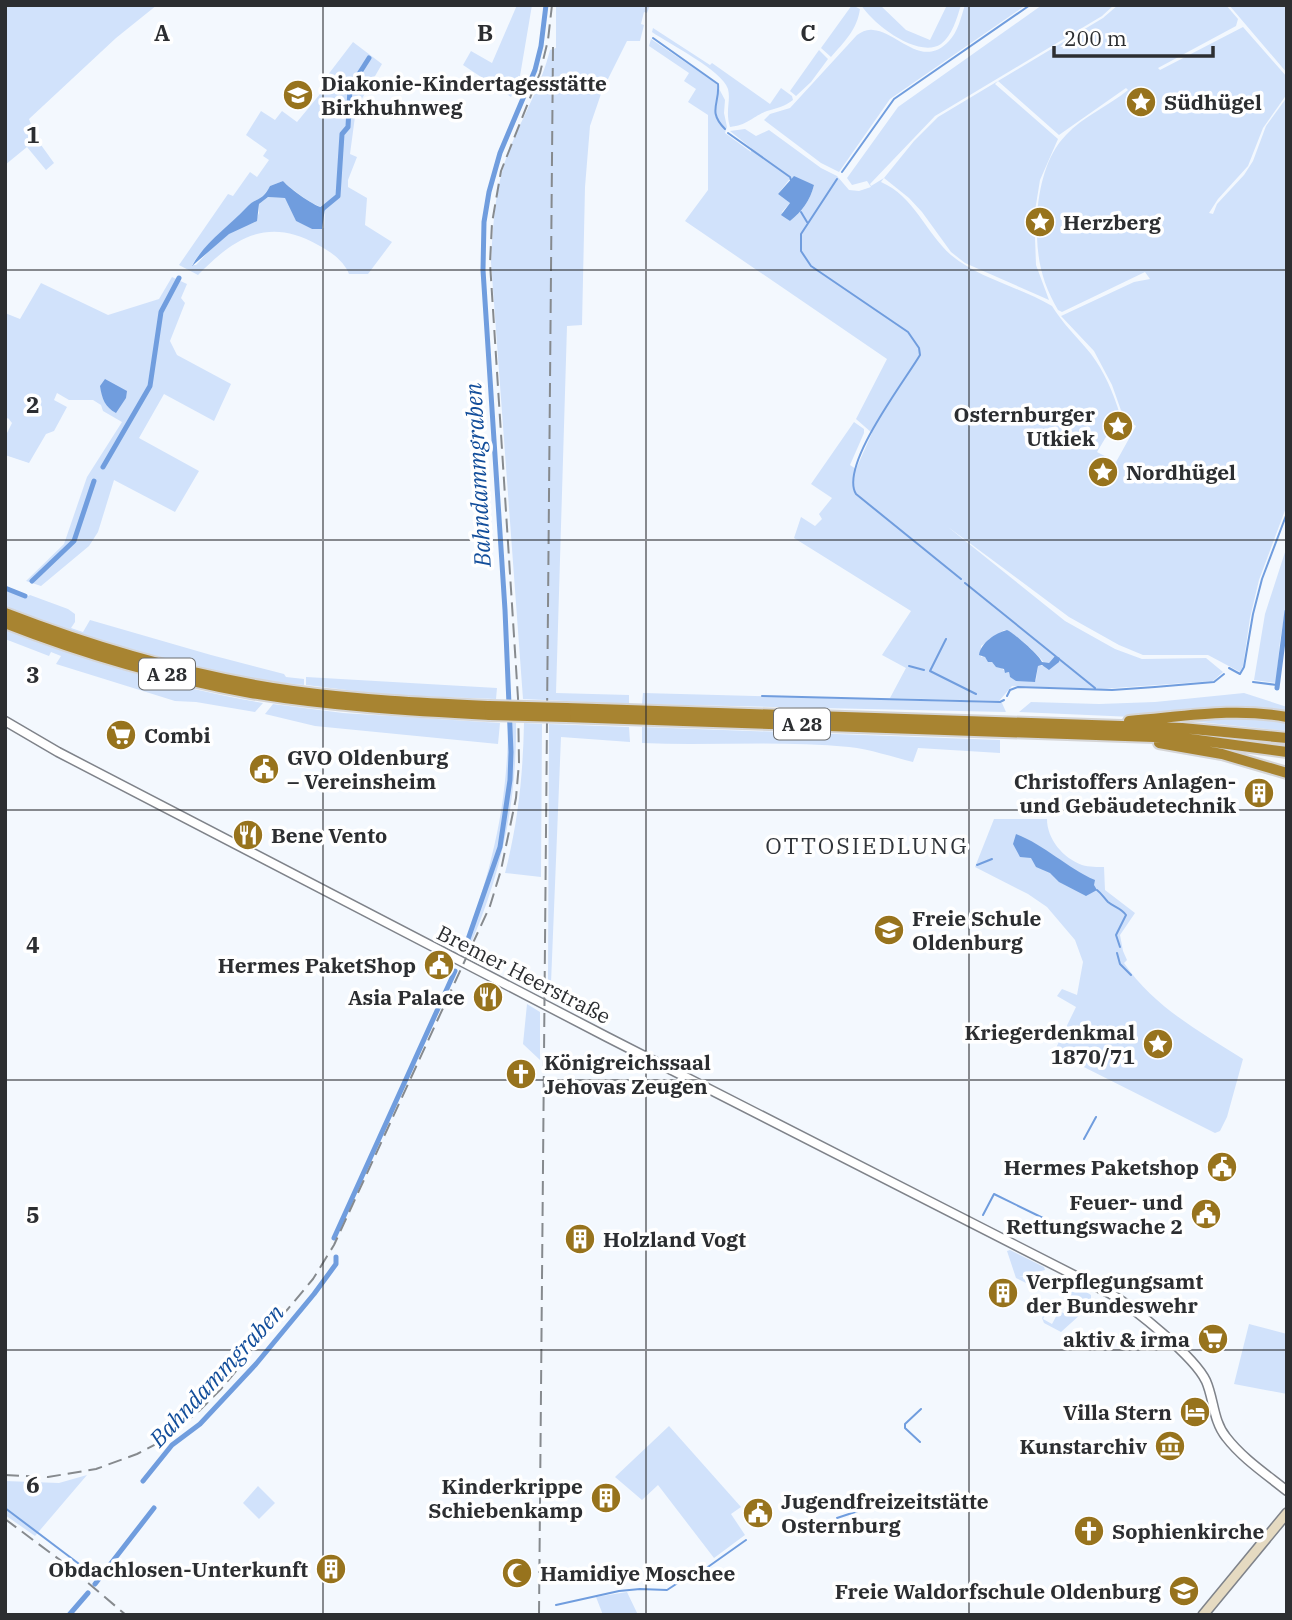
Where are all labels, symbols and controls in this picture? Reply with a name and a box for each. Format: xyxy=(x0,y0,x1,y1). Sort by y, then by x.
scale bar xyxy=(1054,14,1213,58)
text: A xyxy=(154,17,170,47)
text: B xyxy=(477,17,493,47)
text: C xyxy=(800,17,816,47)
text: 200 m xyxy=(1064,24,1127,52)
place label: Diakonie-Kindertagesstätte Birkhuhnweg xyxy=(321,69,607,121)
school or university icon: Diakonie-Kindertagesstätte Birkhuhnweg xyxy=(281,78,315,112)
place icon: Südhügel xyxy=(1124,85,1158,119)
place label: Südhügel xyxy=(1164,88,1262,116)
text: 1 xyxy=(26,119,40,149)
place icon: Herzberg xyxy=(1023,205,1057,239)
place label: Herzberg xyxy=(1063,208,1162,236)
water label: Bahndammgraben xyxy=(457,382,497,569)
text: 2 xyxy=(26,389,40,419)
place label: Osternburger Utkiek xyxy=(954,400,1096,452)
place icon: Osternburger Utkiek xyxy=(1101,409,1135,443)
place icon: Nordhügel xyxy=(1086,455,1120,489)
place label: Nordhügel xyxy=(1126,458,1236,486)
text: 3 xyxy=(26,659,40,689)
road number: A 28 xyxy=(139,659,195,690)
road number: A 28 xyxy=(774,708,830,740)
supermarket icon: Combi xyxy=(104,718,138,752)
place label: Combi xyxy=(144,721,211,749)
place label: GVO Oldenburg – Vereinsheim xyxy=(287,743,449,795)
public building icon: GVO Oldenburg – Vereinsheim xyxy=(247,752,281,786)
place label: Christoffers Anlagen- und Gebäudetechnik xyxy=(1014,767,1236,819)
building icon: Christoffers Anlagen- und Gebäudetechnik xyxy=(1242,776,1276,810)
restaurant icon: Bene Vento xyxy=(231,818,265,852)
place label: Bene Vento xyxy=(271,821,387,849)
district label: OTTOSIEDLUNG xyxy=(765,830,969,860)
place label: Freie Schule Oldenburg xyxy=(912,904,1041,956)
school or university icon: Freie Schule Oldenburg xyxy=(872,913,906,947)
street label: Bremer Heerstraße xyxy=(432,918,616,1030)
text: 4 xyxy=(26,929,40,959)
public building icon: Hermes PaketShop xyxy=(422,948,456,982)
place label: Hermes PaketShop xyxy=(218,951,416,979)
restaurant icon: Asia Palace xyxy=(471,980,505,1014)
place label: Asia Palace xyxy=(348,983,465,1011)
place label: Kriegerdenkmal 1870/71 xyxy=(964,1018,1135,1070)
place icon: Kriegerdenkmal 1870/71 xyxy=(1141,1027,1175,1061)
place label: Königreichssaal Jehovas Zeugen xyxy=(544,1048,711,1100)
church icon: Königreichssaal Jehovas Zeugen xyxy=(504,1057,538,1091)
public building icon: Hermes Paketshop xyxy=(1205,1150,1239,1184)
place label: Hermes Paketshop xyxy=(1004,1153,1199,1181)
place label: Feuer- und Rettungswache 2 xyxy=(1006,1188,1183,1240)
public building icon: Feuer- und Rettungswache 2 xyxy=(1189,1197,1223,1231)
text: 5 xyxy=(26,1199,40,1229)
building icon: Holzland Vogt xyxy=(563,1222,597,1256)
place label: Holzland Vogt xyxy=(603,1225,746,1253)
place label: Verpflegungsamt der Bundeswehr xyxy=(1026,1267,1204,1319)
building icon: Verpflegungsamt der Bundeswehr xyxy=(986,1276,1020,1310)
water label: Bahndammgraben xyxy=(141,1297,290,1453)
supermarket icon: aktiv & irma xyxy=(1196,1322,1230,1356)
place label: aktiv & irma xyxy=(1063,1325,1190,1353)
hotel icon: Villa Stern xyxy=(1178,1395,1212,1429)
place label: Villa Stern xyxy=(1063,1398,1172,1426)
museum icon: Kunstarchiv xyxy=(1153,1429,1187,1463)
place label: Kunstarchiv xyxy=(1019,1432,1147,1460)
text: 6 xyxy=(26,1469,40,1499)
place label: Kinderkrippe Schiebenkamp xyxy=(428,1472,583,1524)
building icon: Kinderkrippe Schiebenkamp xyxy=(589,1481,623,1515)
place label: Jugendfreizeitstätte Osternburg xyxy=(781,1487,989,1539)
public building icon: Jugendfreizeitstätte Osternburg xyxy=(741,1496,775,1530)
church icon: Sophienkirche xyxy=(1072,1514,1106,1548)
place label: Sophienkirche xyxy=(1112,1517,1265,1545)
building icon: Obdachlosen-Unterkunft xyxy=(314,1552,348,1586)
place label: Obdachlosen-Unterkunft xyxy=(48,1555,308,1583)
mosque icon: Hamidiye Moschee xyxy=(500,1556,534,1590)
place label: Hamidiye Moschee xyxy=(540,1559,735,1587)
school or university icon: Freie Waldorfschule Oldenburg xyxy=(1167,1574,1201,1608)
place label: Freie Waldorfschule Oldenburg xyxy=(835,1577,1162,1605)

